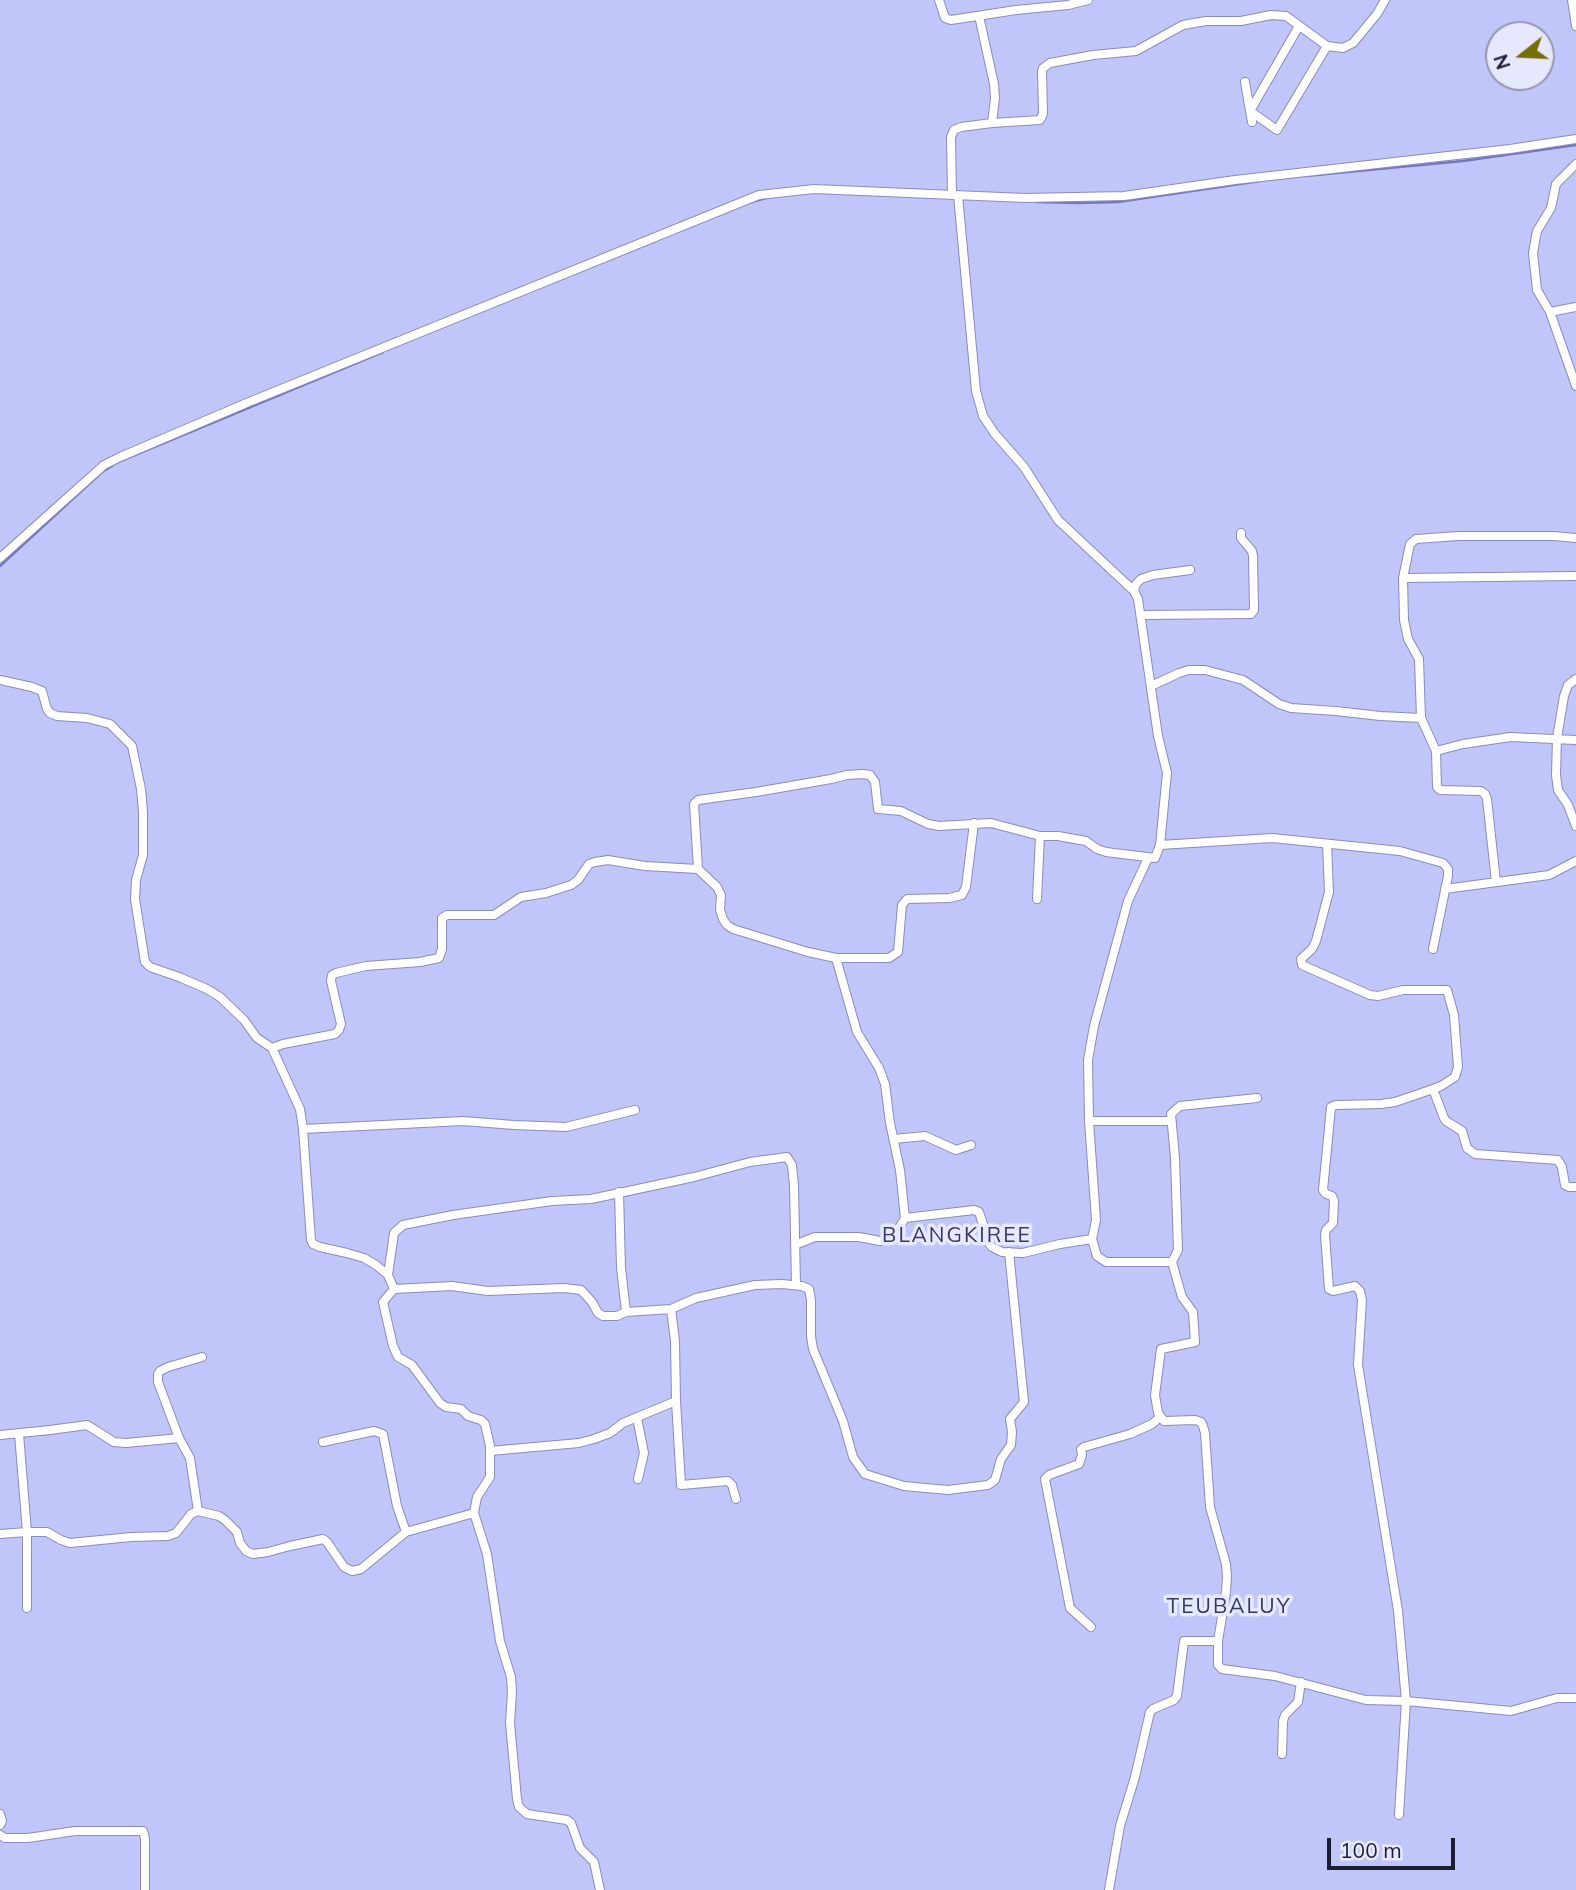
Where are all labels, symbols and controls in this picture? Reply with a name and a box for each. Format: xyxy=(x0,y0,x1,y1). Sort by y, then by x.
north arrow xyxy=(1485,21,1555,91)
text: N xyxy=(1488,51,1516,72)
district label: BLANGKIREE xyxy=(883,1223,1031,1249)
district label: TEUBALUY xyxy=(1168,1594,1290,1620)
scale bar xyxy=(1331,1824,1459,1868)
text: 100 m xyxy=(1340,1837,1402,1863)

